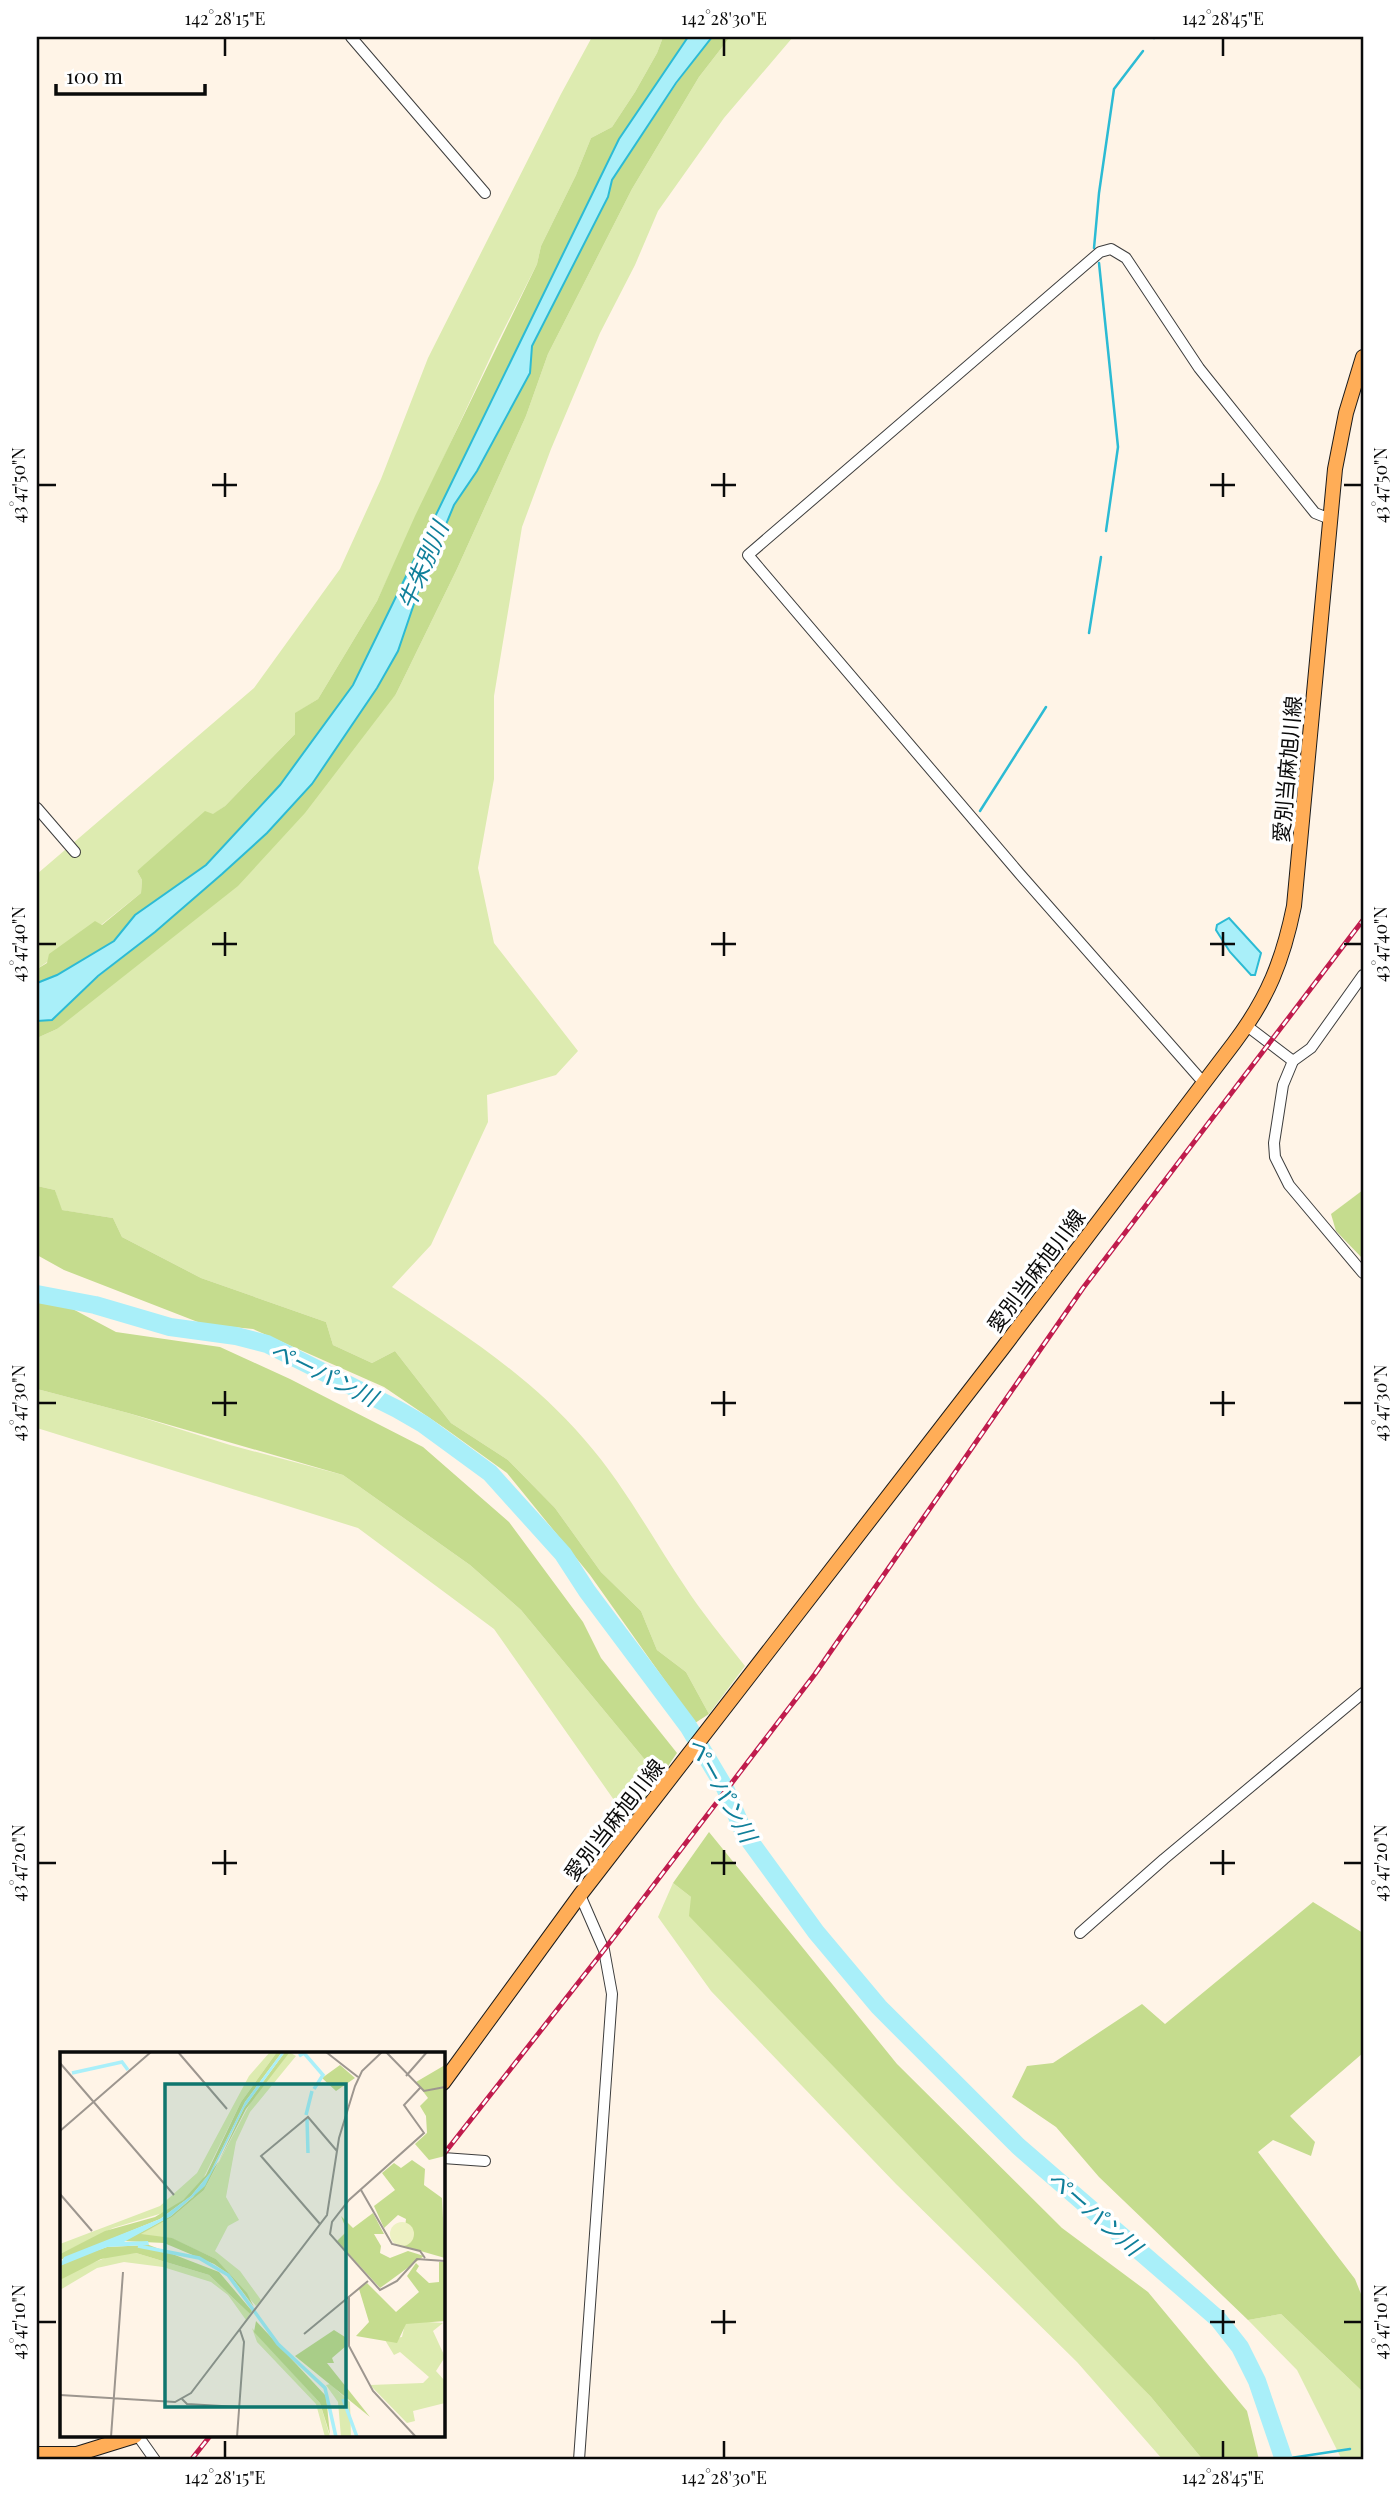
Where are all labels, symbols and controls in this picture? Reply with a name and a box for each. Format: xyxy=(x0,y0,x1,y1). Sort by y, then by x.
text: 142°28'15"E xyxy=(184,6,266,30)
text: 142°28'30"E xyxy=(681,6,767,30)
text: 142°28'45"E xyxy=(1182,6,1264,30)
scale bar xyxy=(56,52,205,96)
text: 100 m xyxy=(66,61,123,89)
text: 43°47'50"N xyxy=(6,447,30,523)
text: 43°47'50"N xyxy=(1368,447,1392,523)
water label: 牛朱別川 xyxy=(390,514,455,613)
street label: 愛別当麻旭川線 xyxy=(1266,695,1306,843)
text: 43°47'40"N xyxy=(6,906,30,982)
text: 43°47'40"N xyxy=(1368,906,1392,982)
street label: 愛別当麻旭川線 xyxy=(980,1203,1090,1337)
water label: ペーパン川 xyxy=(265,1334,386,1414)
text: 43°47'30"N xyxy=(6,1364,30,1441)
text: 43°47'30"N xyxy=(1368,1364,1392,1441)
water label: ペーパン川 xyxy=(681,1731,766,1850)
street label: 愛別当麻旭川線 xyxy=(557,1752,669,1886)
text: 43°47'20"N xyxy=(6,1824,30,1902)
text: 43°47'20"N xyxy=(1368,1824,1392,1902)
inset map xyxy=(60,2052,444,2438)
water label: ペーパン川 xyxy=(1041,2162,1151,2264)
text: 43°47'10"N xyxy=(6,2284,30,2360)
text: 43°47'10"N xyxy=(1368,2284,1392,2360)
text: 142°28'15"E xyxy=(184,2465,266,2489)
text: 142°28'30"E xyxy=(681,2465,767,2489)
text: 142°28'45"E xyxy=(1182,2465,1264,2489)

